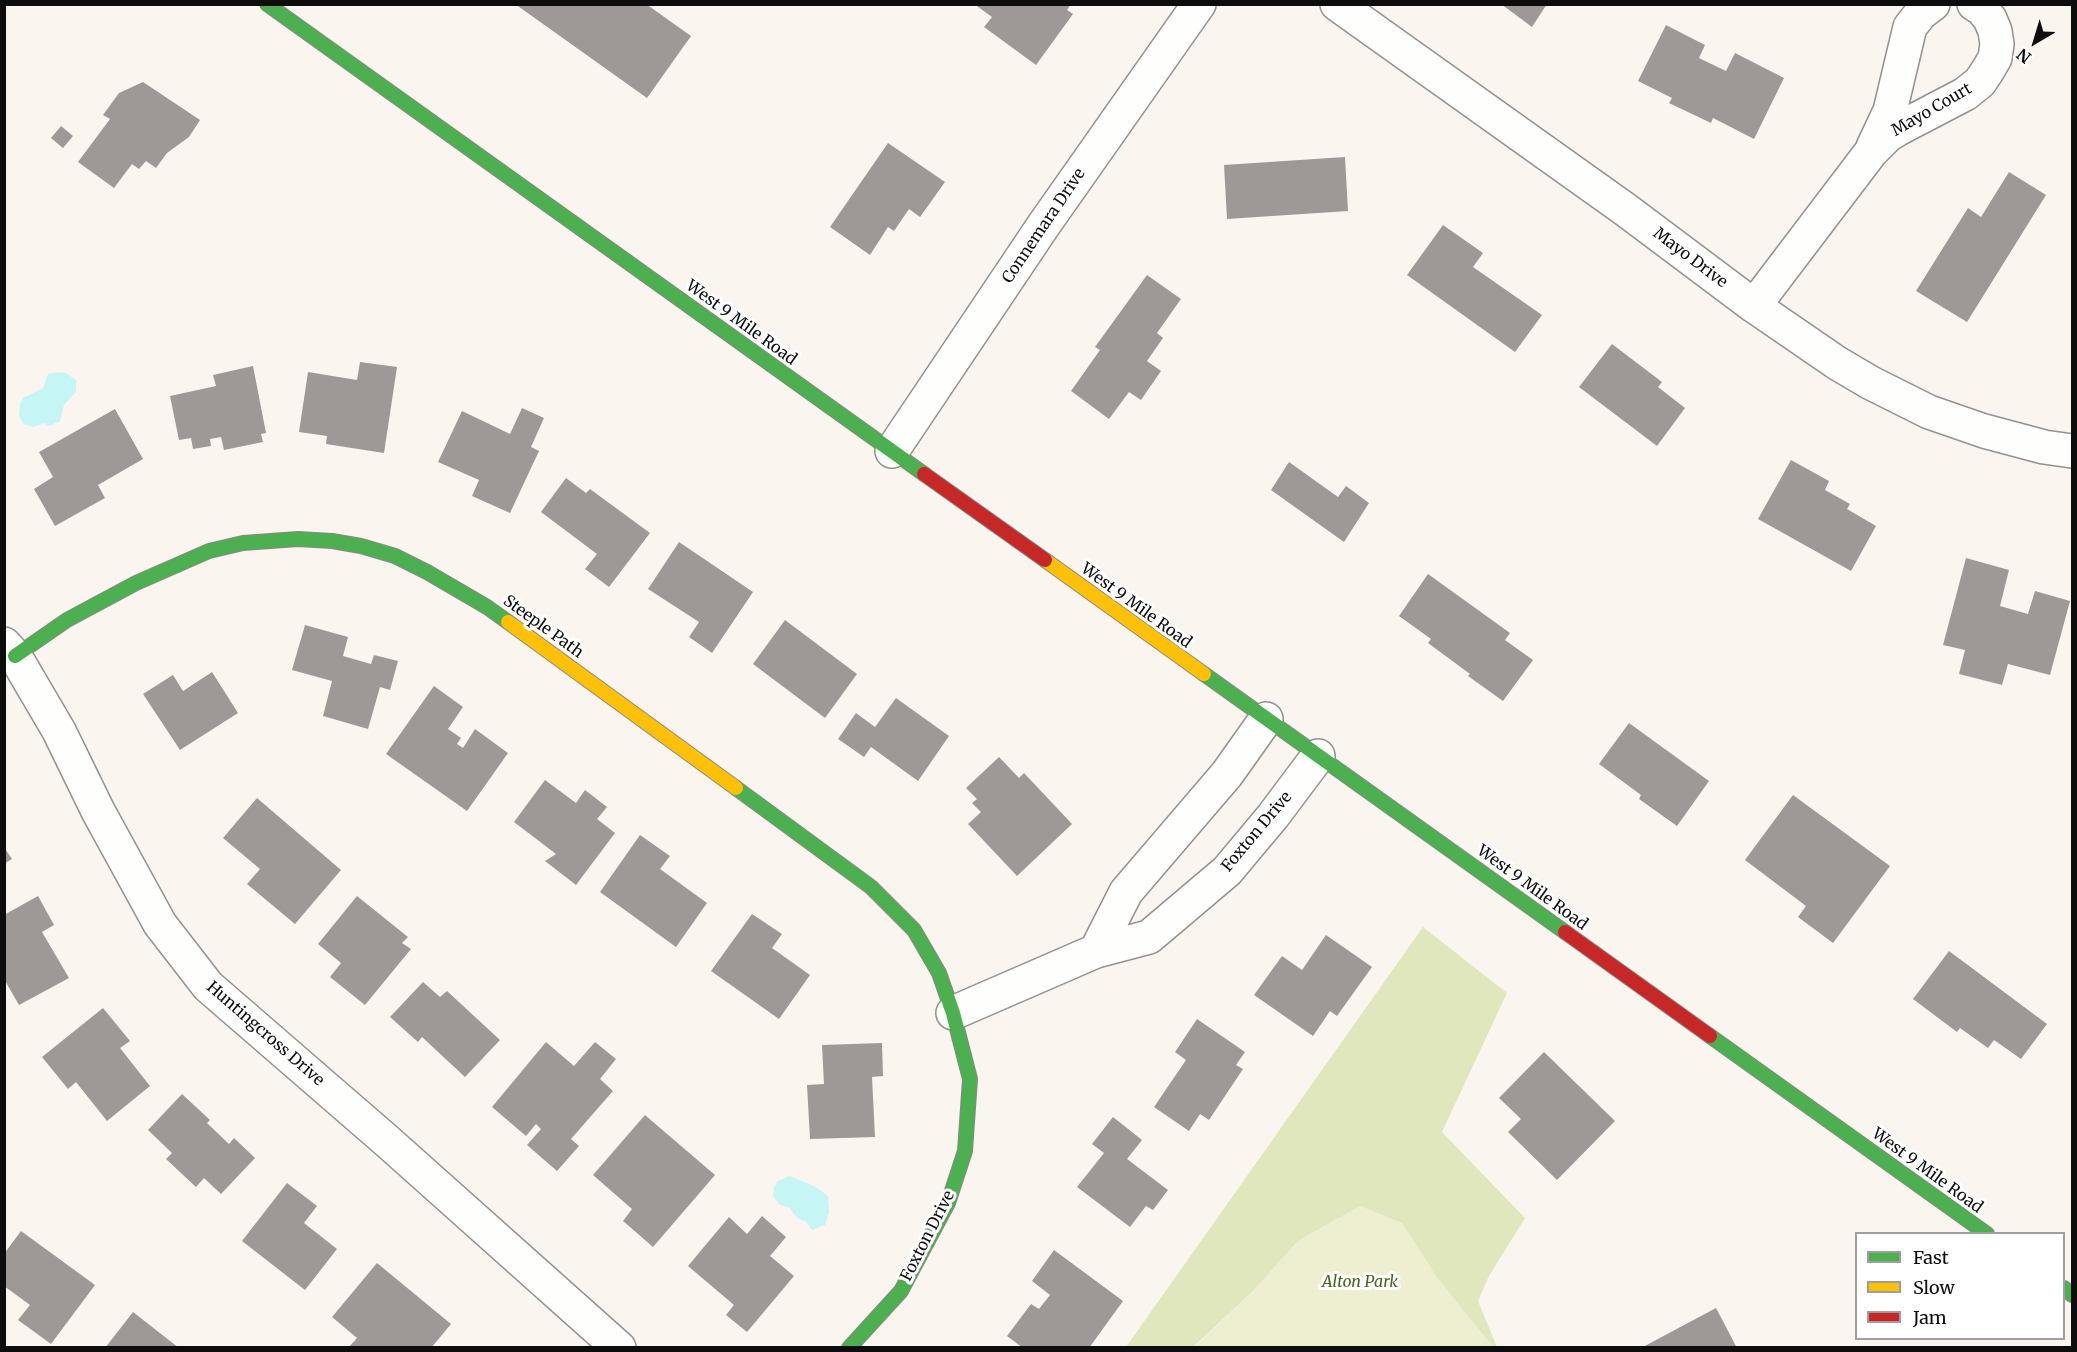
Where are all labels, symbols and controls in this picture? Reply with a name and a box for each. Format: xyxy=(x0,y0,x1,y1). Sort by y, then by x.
north arrow xyxy=(2005,12,2065,72)
text: N xyxy=(2013,44,2035,68)
street label: Mayo Court xyxy=(1888,79,1976,141)
street label: Connemara Drive xyxy=(998,165,1090,287)
street label: Mayo Drive xyxy=(1649,224,1731,292)
street label: West 9 Mile Road xyxy=(682,276,800,370)
street label: West 9 Mile Road xyxy=(1077,559,1195,653)
street label: Steeple Path xyxy=(499,592,587,662)
street label: Foxton Drive xyxy=(1218,788,1296,876)
street label: West 9 Mile Road xyxy=(1473,841,1591,935)
street label: Huntingcross Drive xyxy=(202,978,328,1090)
street label: West 9 Mile Road xyxy=(1868,1124,1986,1218)
street label: Foxton Drive xyxy=(897,1188,959,1284)
legend xyxy=(1855,1232,2065,1340)
text: Fast xyxy=(1913,1246,1949,1269)
park label: Alton Park xyxy=(1322,1272,1398,1292)
text: Slow xyxy=(1913,1276,1955,1299)
text: Jam xyxy=(1913,1306,1947,1329)

